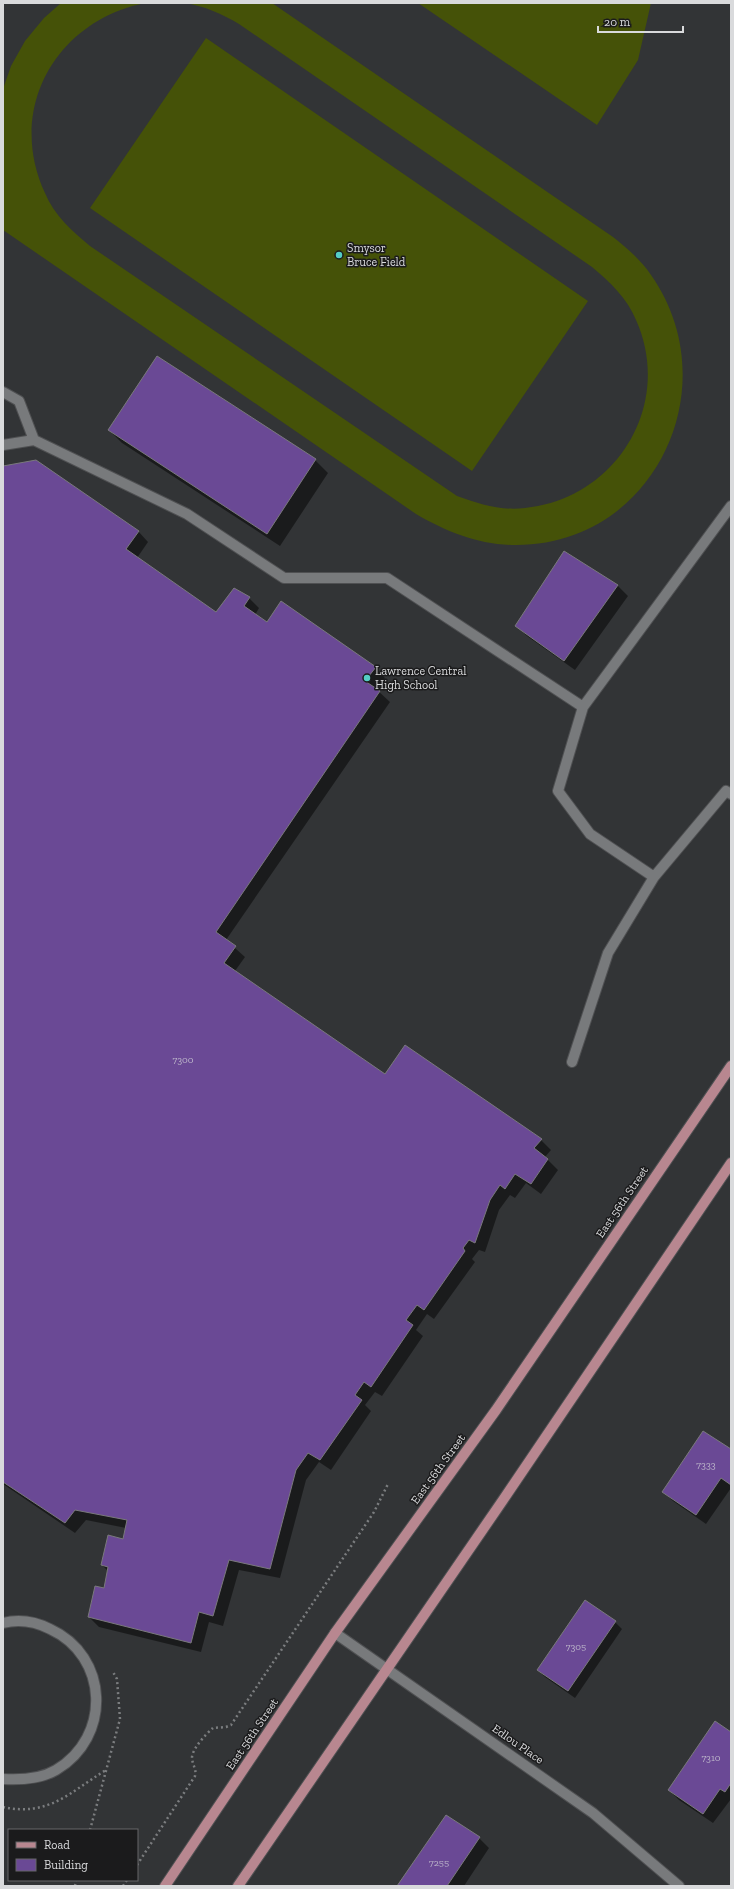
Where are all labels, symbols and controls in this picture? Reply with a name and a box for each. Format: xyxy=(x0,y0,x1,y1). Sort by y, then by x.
scale bar xyxy=(598,8,683,34)
text: 20 m xyxy=(604,15,631,29)
place label: Smysor Bruce Field xyxy=(347,241,406,269)
marker: Smysor Bruce Field xyxy=(334,250,344,260)
place label: Lawrence Central High School xyxy=(375,664,467,692)
marker: Lawrence Central High School xyxy=(362,673,372,683)
house number: 7300 xyxy=(172,1054,194,1066)
street label: East 56th Street xyxy=(593,1163,651,1240)
street label: East 56th Street xyxy=(408,1431,468,1507)
house number: 7333 xyxy=(696,1459,716,1471)
house number: 7305 xyxy=(566,1641,586,1653)
street label: East 56th Street xyxy=(223,1695,281,1772)
street label: Edlou Place xyxy=(490,1721,547,1767)
house number: 7310 xyxy=(701,1752,721,1764)
legend xyxy=(8,1829,138,1881)
text: Road xyxy=(44,1838,70,1852)
house number: 7255 xyxy=(429,1857,449,1869)
text: Building xyxy=(44,1858,88,1872)

